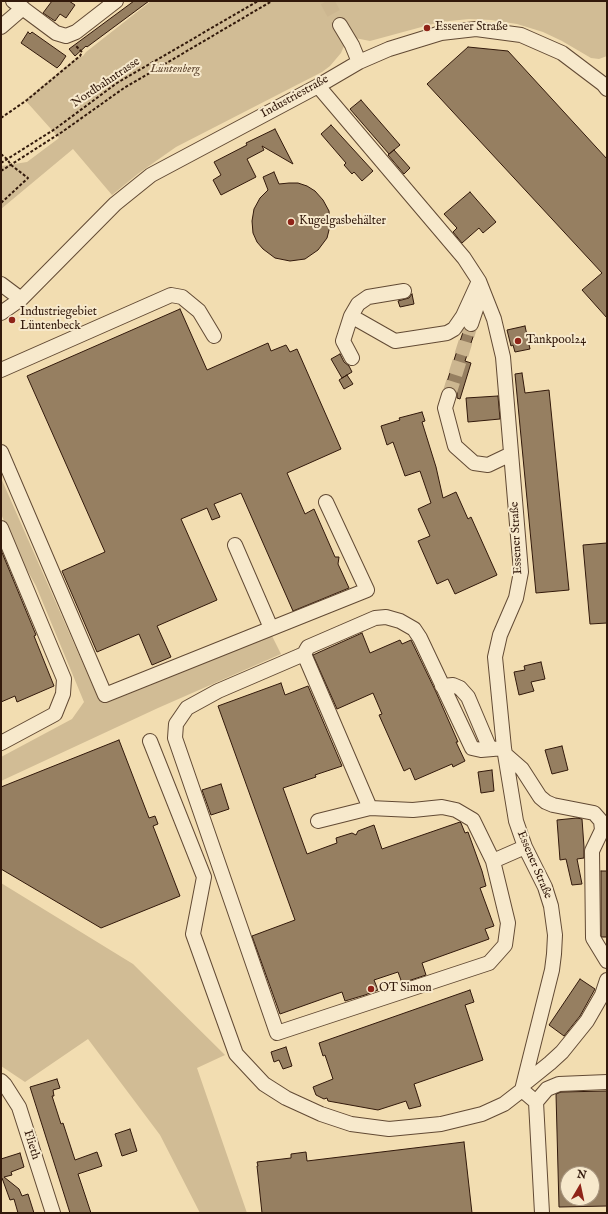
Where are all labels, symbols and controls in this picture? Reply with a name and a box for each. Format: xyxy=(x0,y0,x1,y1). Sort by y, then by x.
place label: Essener Straße xyxy=(435,21,508,35)
marker: Essener Straße xyxy=(422,23,432,33)
street label: Nordbahntrasse xyxy=(69,55,143,111)
park label: Lüntenberg xyxy=(150,63,200,77)
street label: Industriestraße xyxy=(259,72,331,122)
place label: Kugelgasbehälter xyxy=(299,215,386,229)
marker: Kugelgasbehälter xyxy=(286,217,296,227)
place label: Industriegebiet Lüntenbeck xyxy=(20,306,97,334)
marker: Industriegebiet Lüntenbeck xyxy=(7,315,17,325)
place label: Tankpool24 xyxy=(526,334,586,348)
marker: Tankpool24 xyxy=(513,336,523,346)
street label: Essener Straße xyxy=(508,501,526,575)
street label: Essener Straße xyxy=(513,829,555,901)
place label: OT Simon xyxy=(379,982,432,996)
marker: OT Simon xyxy=(366,984,376,994)
street label: Flieth xyxy=(20,1129,42,1161)
north arrow xyxy=(560,1166,600,1206)
text: N xyxy=(576,1167,588,1183)

